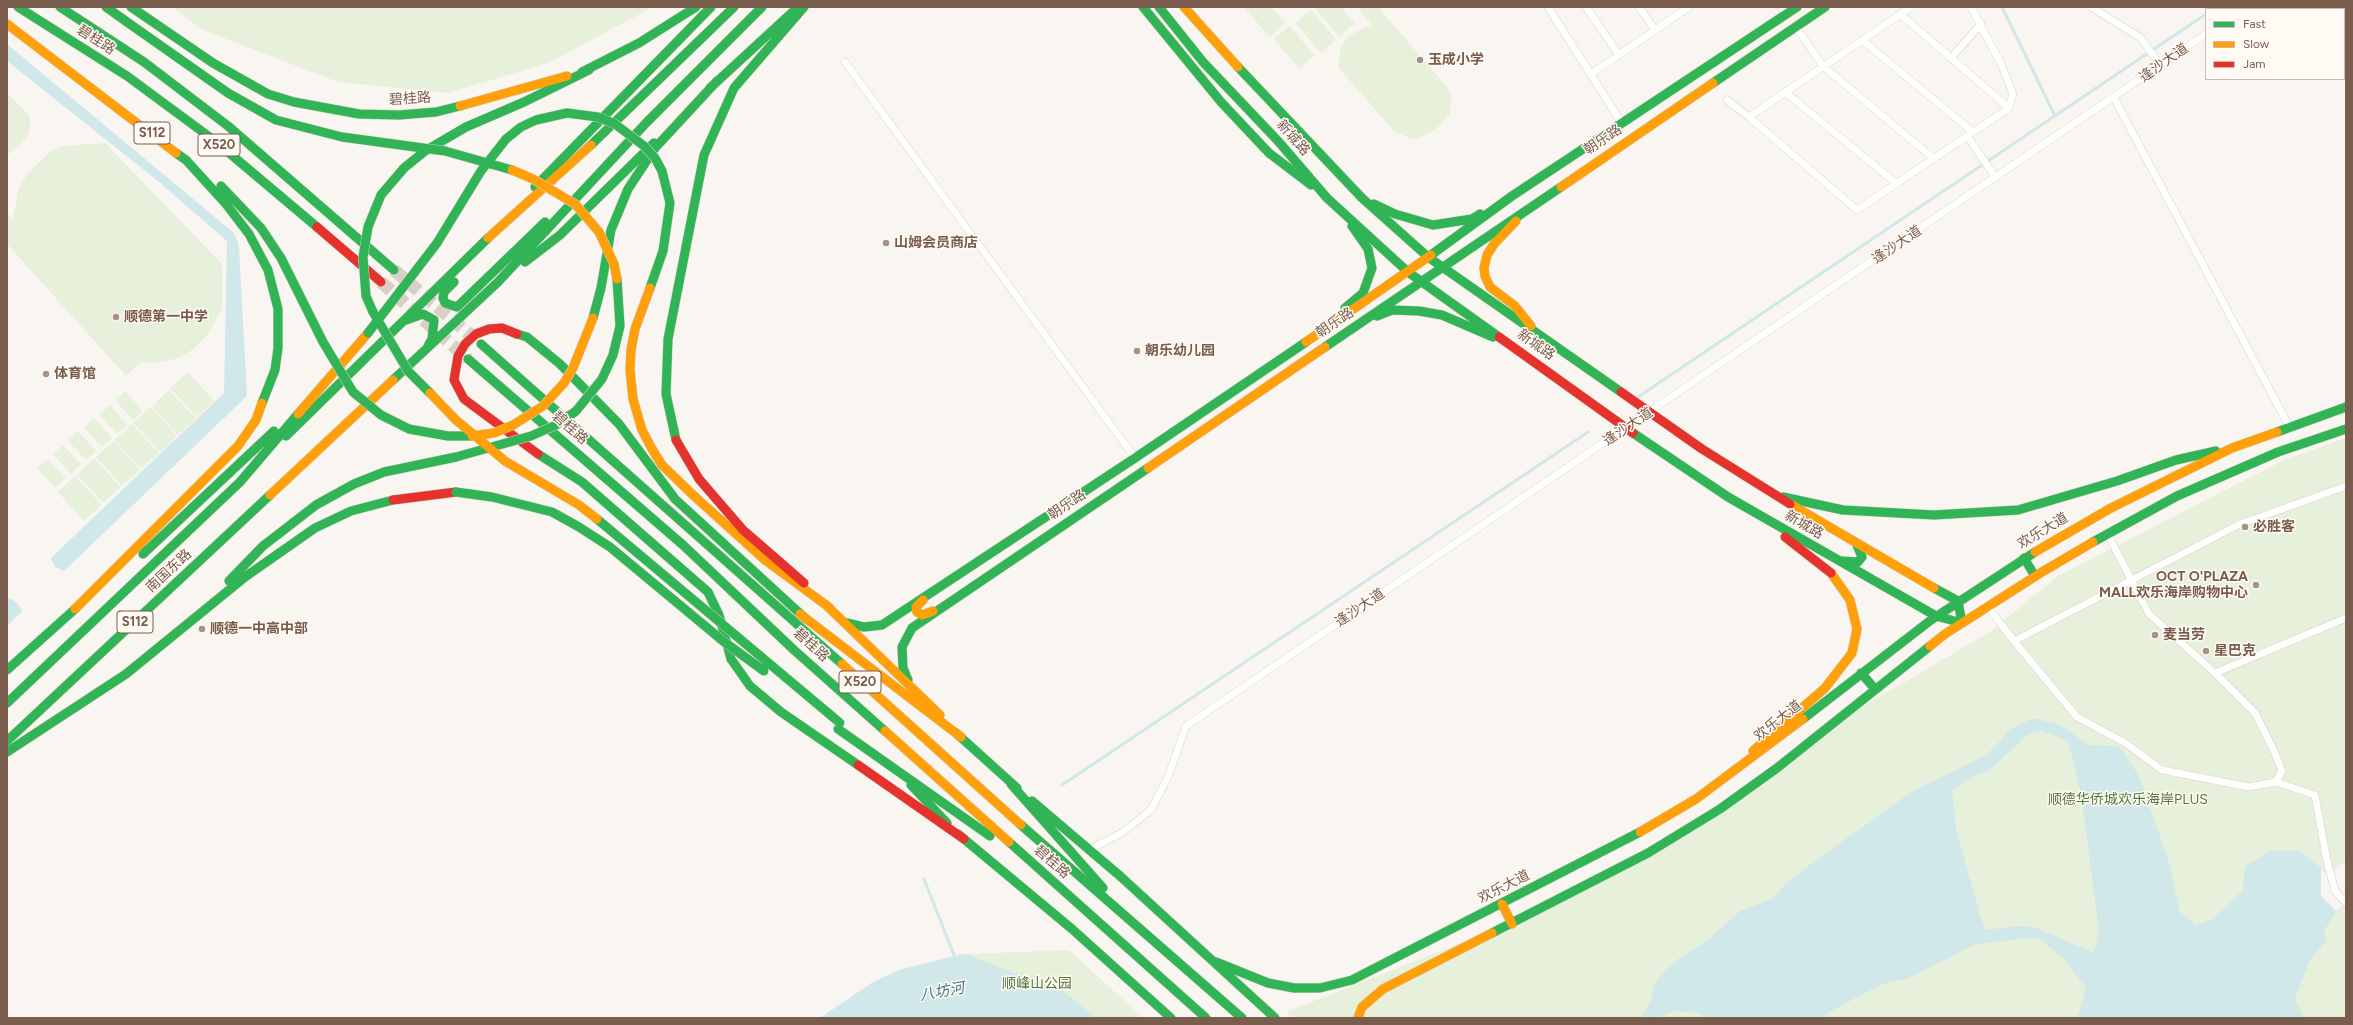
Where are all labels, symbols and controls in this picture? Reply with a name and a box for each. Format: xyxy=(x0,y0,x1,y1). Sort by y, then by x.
legend xyxy=(2205,8,2345,80)
text: Fast xyxy=(2243,17,2266,31)
street label: 碧桂路 xyxy=(74,22,118,58)
text: Slow xyxy=(2243,37,2269,51)
street label: 逢沙大道 xyxy=(2136,40,2192,86)
place label: 玉成小学 xyxy=(1428,52,1484,68)
marker: 玉成小学 xyxy=(1415,55,1425,65)
text: Jam xyxy=(2243,57,2266,71)
street label: 碧桂路 xyxy=(388,89,432,109)
street label: 新城路 xyxy=(1273,117,1313,159)
street label: 朝乐路 xyxy=(1581,121,1625,159)
road number: S112 xyxy=(134,122,170,144)
road number: X520 xyxy=(198,134,240,156)
street label: 逢沙大道 xyxy=(1869,222,1925,268)
place label: 山姆会员商店 xyxy=(894,235,978,251)
marker: 山姆会员商店 xyxy=(881,238,891,248)
street label: 朝乐路 xyxy=(1313,304,1357,342)
place label: 顺德第一中学 xyxy=(124,309,208,325)
marker: 顺德第一中学 xyxy=(111,312,121,322)
street label: 新城路 xyxy=(1514,326,1558,364)
place label: 朝乐幼儿园 xyxy=(1145,343,1215,359)
marker: 朝乐幼儿园 xyxy=(1132,346,1142,356)
place label: 体育馆 xyxy=(54,366,96,382)
marker: 体育馆 xyxy=(41,369,51,379)
street label: 逢沙大道 xyxy=(1600,404,1656,450)
street label: 碧桂路 xyxy=(549,408,591,448)
street label: 朝乐路 xyxy=(1045,486,1089,524)
street label: 新城路 xyxy=(1782,507,1826,543)
street label: 欢乐大道 xyxy=(2015,509,2071,553)
place label: 必胜客 xyxy=(2253,519,2295,535)
marker: 必胜客 xyxy=(2240,522,2250,532)
street label: 南国东路 xyxy=(143,546,195,596)
place label: OCT O'PLAZA MALL欢乐海岸购物中心 xyxy=(2099,569,2248,602)
marker: OCT O'PLAZA MALL欢乐海岸购物中心 xyxy=(2251,580,2261,590)
street label: 逢沙大道 xyxy=(1332,585,1388,631)
road number: S112 xyxy=(117,611,153,633)
place label: 顺德一中高中部 xyxy=(210,621,308,637)
marker: 顺德一中高中部 xyxy=(197,624,207,634)
street label: 碧桂路 xyxy=(790,625,832,665)
place label: 麦当劳 xyxy=(2163,627,2205,643)
marker: 麦当劳 xyxy=(2150,630,2160,640)
place label: 星巴克 xyxy=(2214,643,2256,659)
marker: 星巴克 xyxy=(2201,646,2211,656)
road number: X520 xyxy=(839,671,881,693)
street label: 欢乐大道 xyxy=(1751,697,1805,745)
park label: 顺德华侨城欢乐海岸PLUS xyxy=(2048,792,2208,808)
street label: 碧桂路 xyxy=(1031,842,1073,882)
street label: 欢乐大道 xyxy=(1475,867,1533,907)
park label: 顺峰山公园 xyxy=(1002,976,1072,992)
water label: 八坊河 xyxy=(918,979,966,1005)

